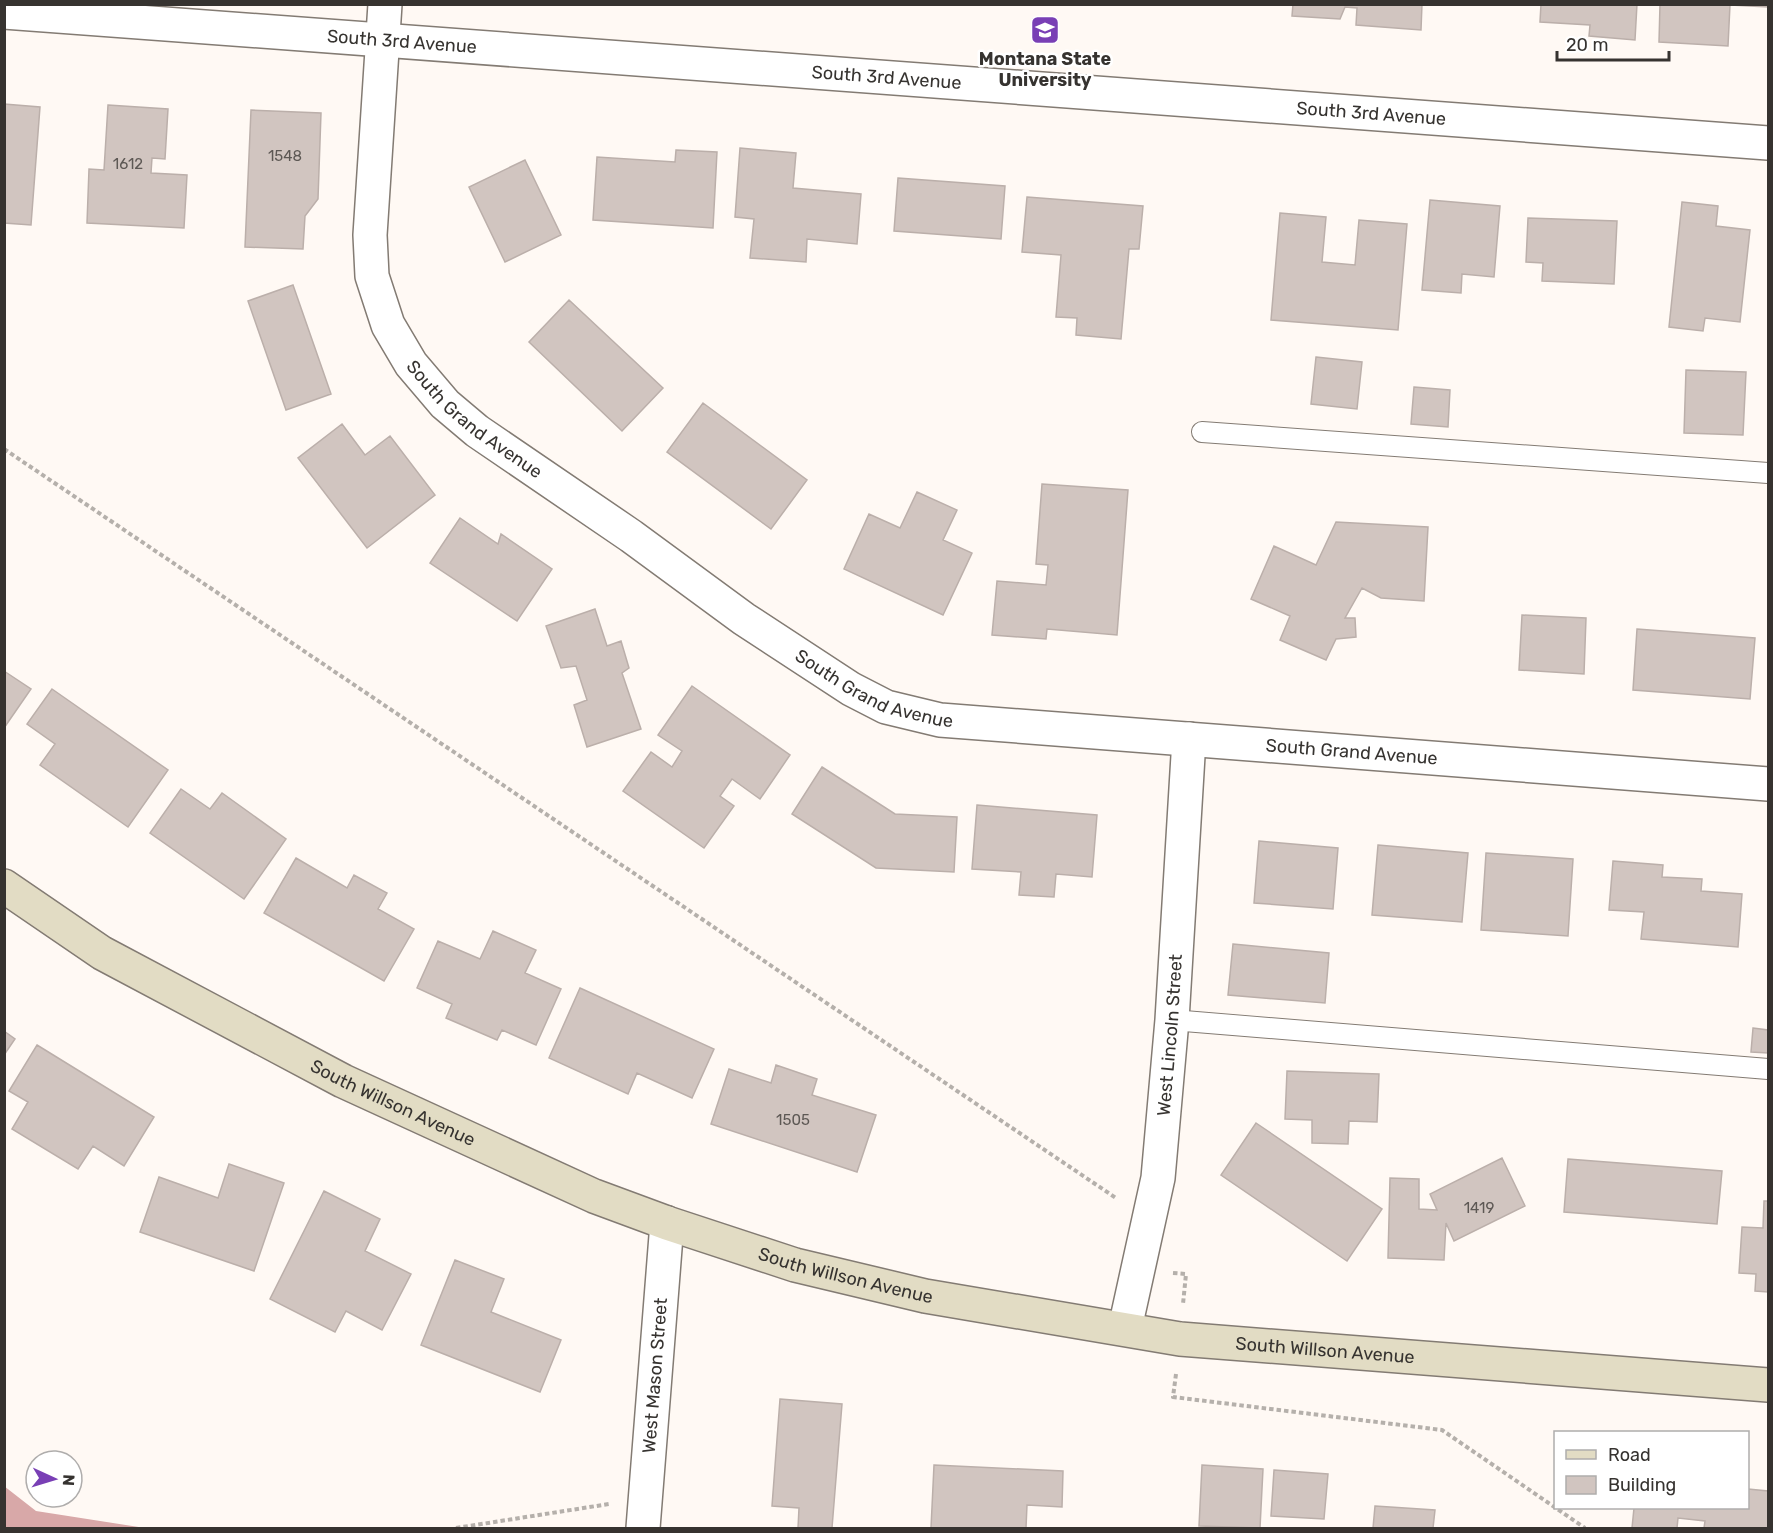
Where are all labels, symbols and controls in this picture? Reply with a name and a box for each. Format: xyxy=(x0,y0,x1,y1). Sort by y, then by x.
school or university icon: Montana State University xyxy=(1029,14,1061,46)
scale bar xyxy=(1557,24,1670,62)
street label: South 3rd Avenue xyxy=(326,25,478,58)
text: 20 m xyxy=(1566,34,1608,56)
place label: Montana State University xyxy=(979,48,1112,91)
street label: South 3rd Avenue xyxy=(811,61,962,94)
street label: South 3rd Avenue xyxy=(1296,97,1447,130)
house number: 1548 xyxy=(268,147,302,165)
house number: 1612 xyxy=(113,155,143,173)
street label: South Grand Avenue xyxy=(402,356,546,483)
street label: South Grand Avenue xyxy=(791,645,954,732)
street label: South Grand Avenue xyxy=(1265,734,1438,769)
street label: West Lincoln Street xyxy=(1153,954,1187,1117)
street label: South Willson Avenue xyxy=(307,1055,479,1151)
house number: 1505 xyxy=(776,1111,810,1129)
house number: 1419 xyxy=(1464,1199,1494,1217)
street label: South Willson Avenue xyxy=(755,1243,935,1308)
street label: West Mason Street xyxy=(638,1297,672,1454)
street label: South Willson Avenue xyxy=(1235,1332,1415,1368)
legend xyxy=(1554,1431,1749,1509)
text: Road xyxy=(1608,1444,1651,1466)
north arrow xyxy=(24,1449,84,1509)
text: N xyxy=(59,1474,78,1486)
text: Building xyxy=(1608,1474,1676,1496)

